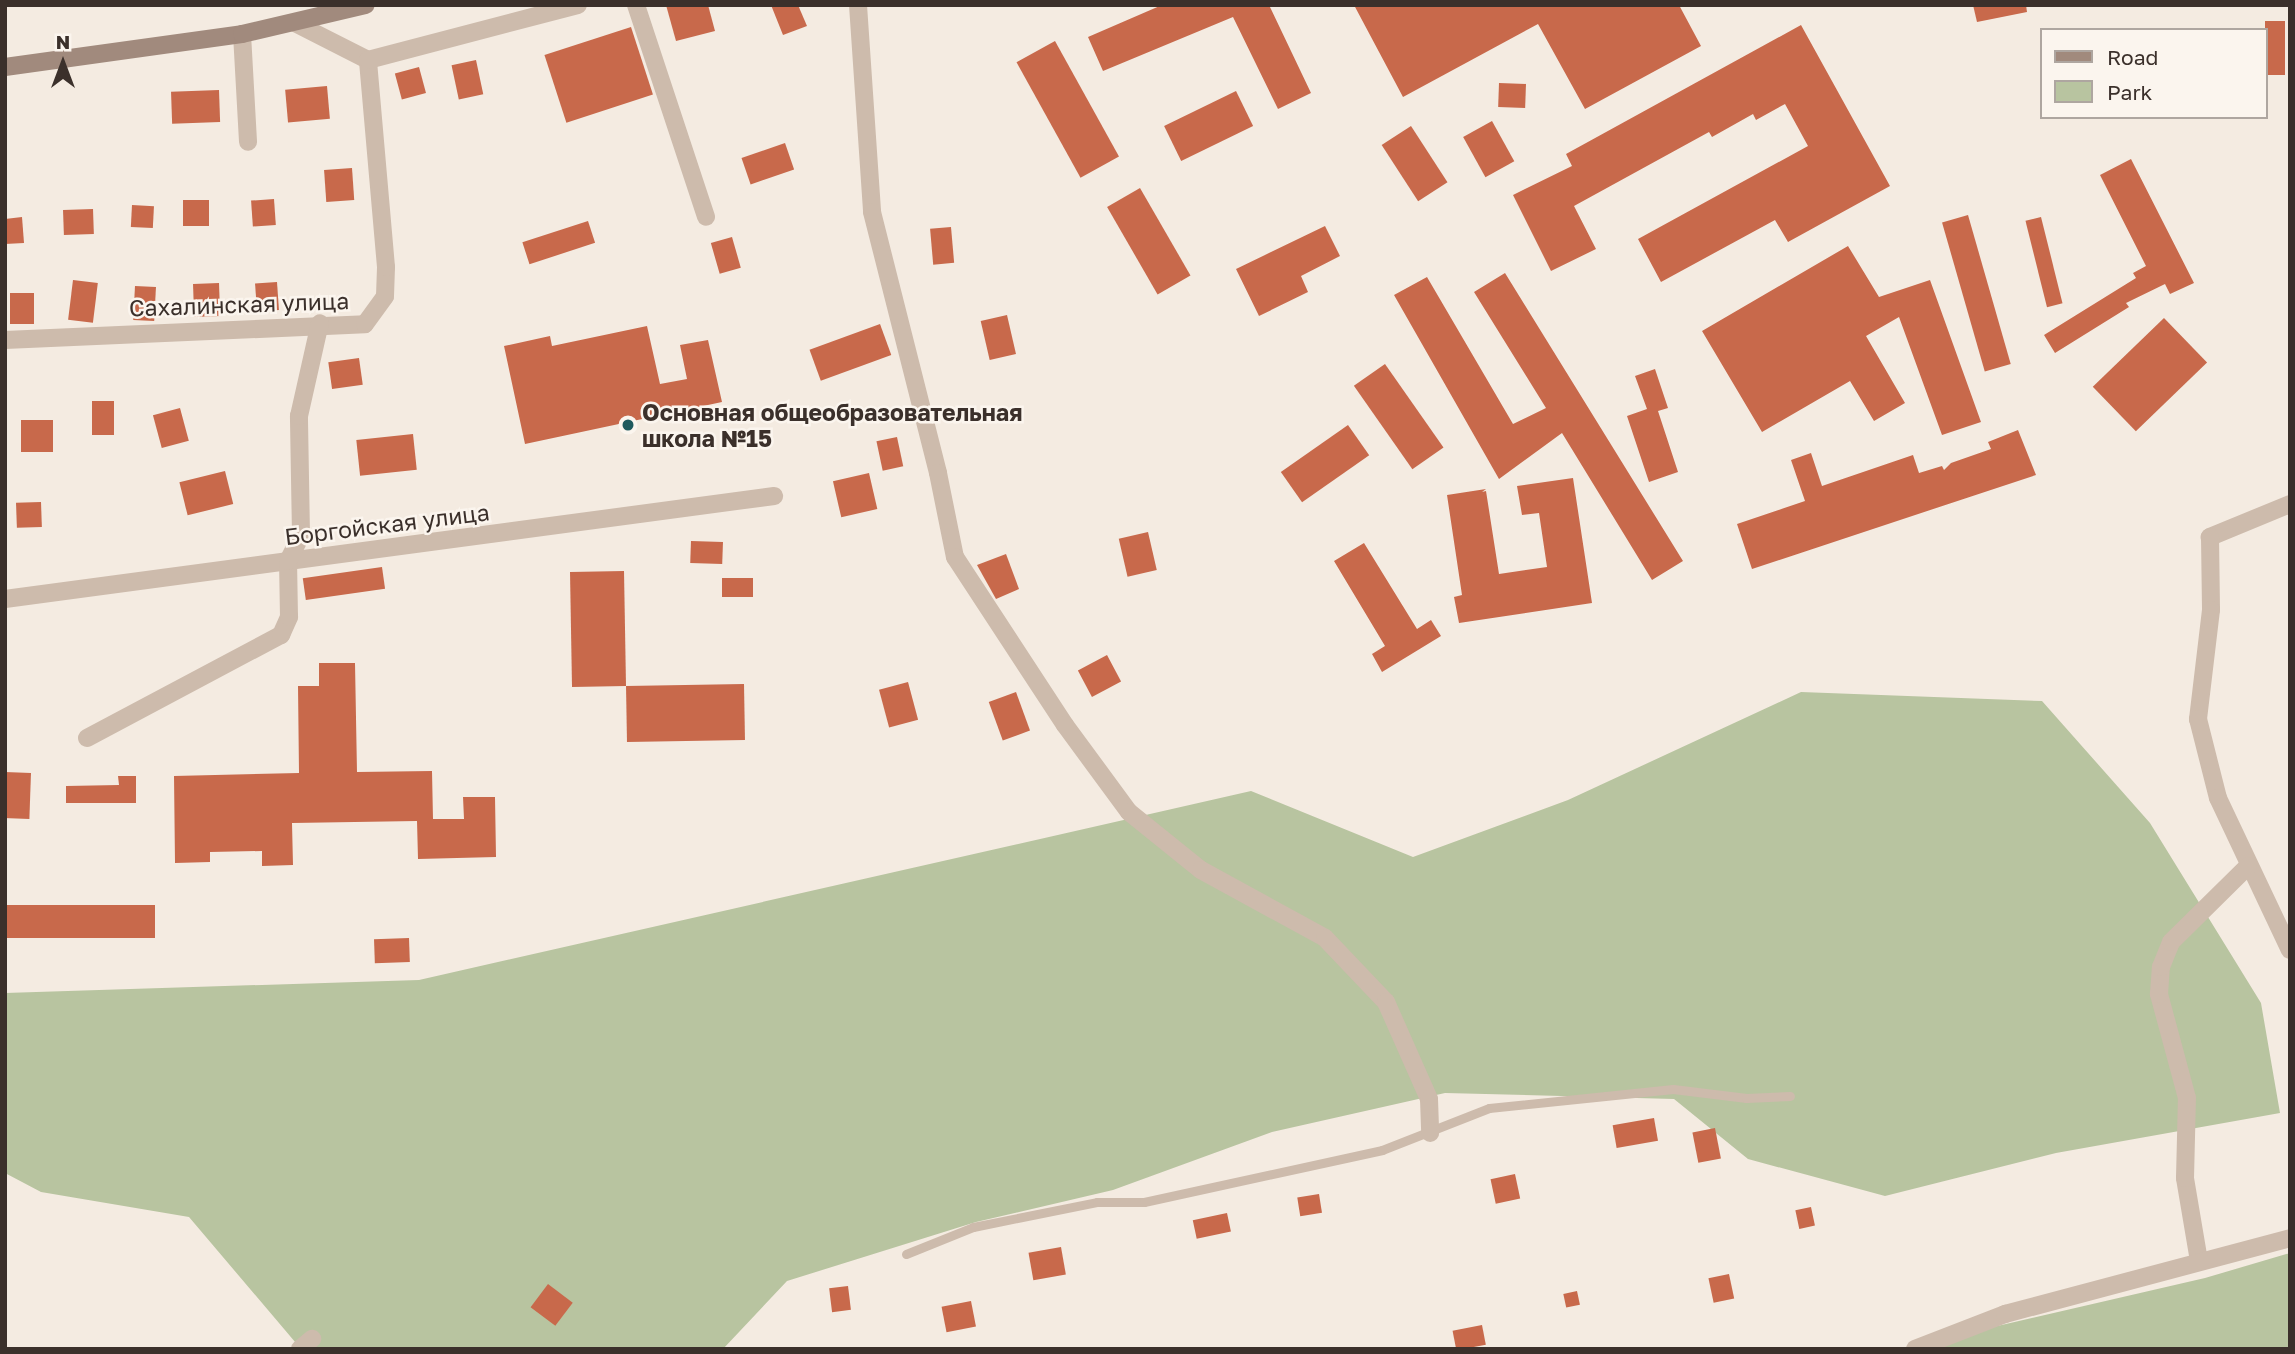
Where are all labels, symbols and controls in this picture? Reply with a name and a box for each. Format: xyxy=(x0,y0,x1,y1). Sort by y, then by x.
north arrow xyxy=(28,28,98,98)
legend xyxy=(2039,28,2267,119)
text: N xyxy=(56,30,70,53)
text: Road xyxy=(2107,44,2158,70)
text: Park xyxy=(2107,79,2152,105)
street label: Сахалинская улица xyxy=(128,286,350,322)
place label: Основная общеобразовательная школа №15 xyxy=(642,398,1023,452)
marker: Основная общеобразовательная школа №15 xyxy=(620,417,636,433)
street label: Боргойская улица xyxy=(283,498,491,550)

